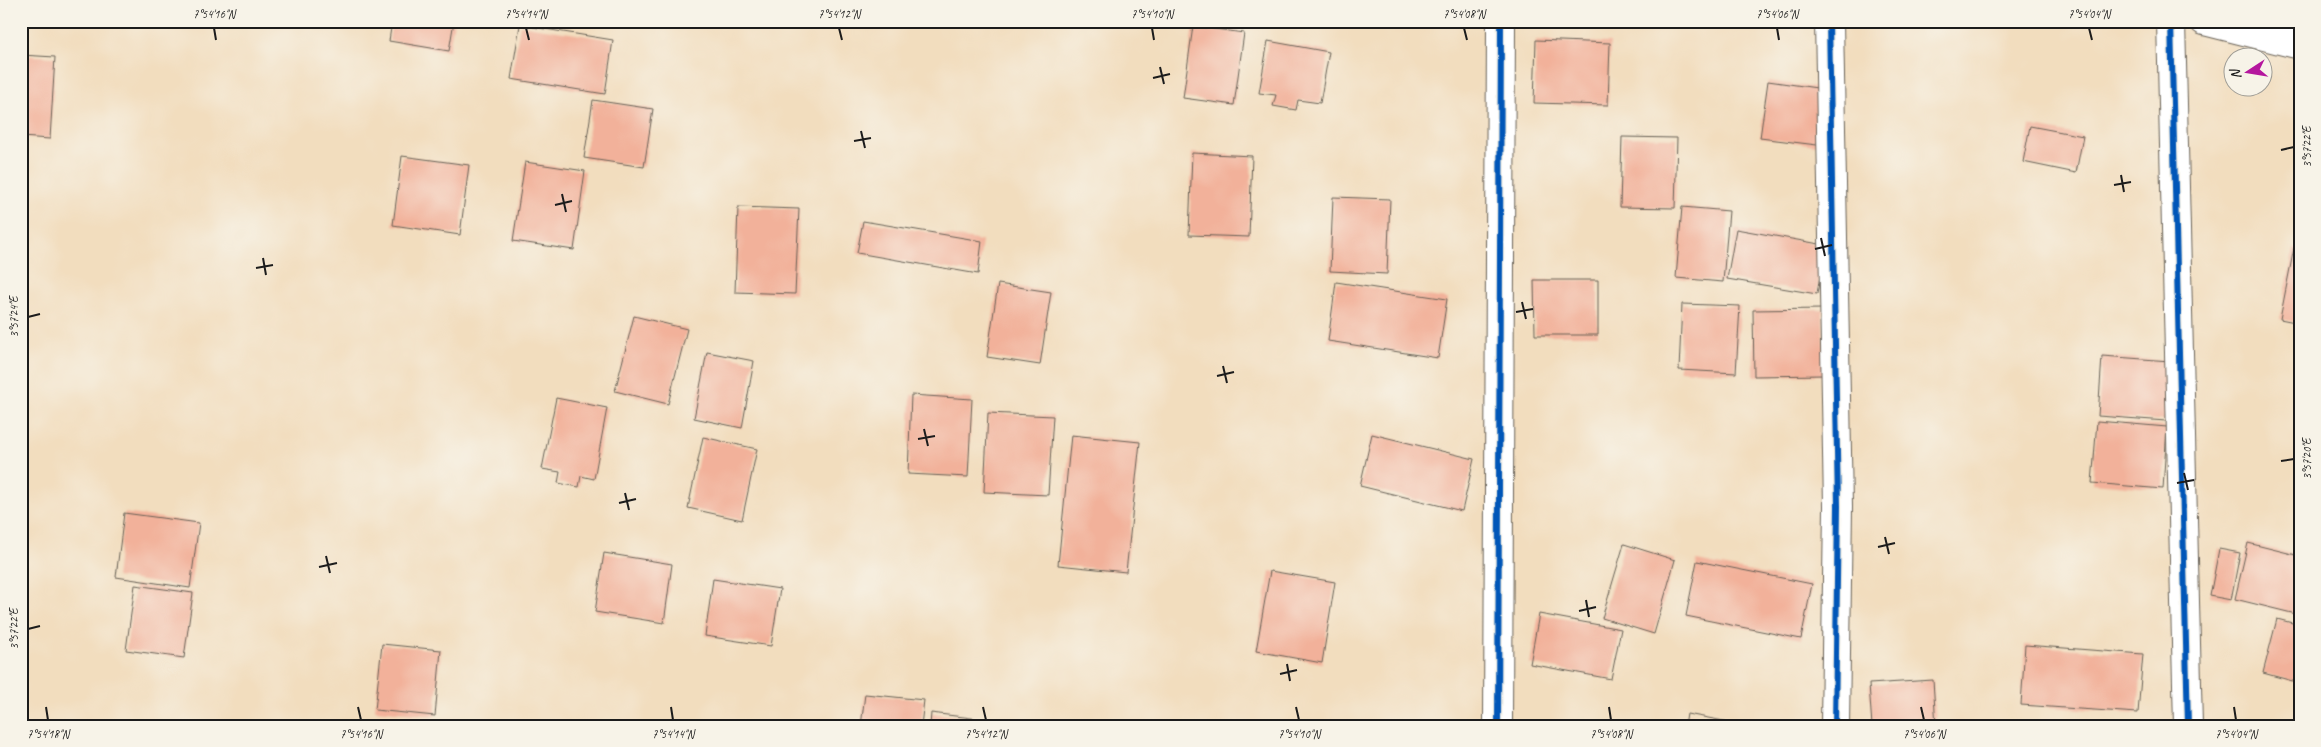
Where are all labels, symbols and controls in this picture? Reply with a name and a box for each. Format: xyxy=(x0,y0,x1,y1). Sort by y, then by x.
text: 7°54'16"N xyxy=(193,6,237,22)
text: 7°54'14"N xyxy=(505,6,549,22)
text: 7°54'12"N xyxy=(818,6,862,22)
text: 7°54'10"N xyxy=(1131,6,1175,22)
text: 7°54'08"N xyxy=(1443,6,1487,22)
text: 7°54'06"N xyxy=(1756,6,1800,22)
text: 7°54'04"N xyxy=(2068,6,2112,22)
north arrow xyxy=(2224,48,2274,98)
text: N xyxy=(2226,66,2245,81)
text: 3°57'22"E xyxy=(2299,125,2315,168)
text: 3°57'24"E xyxy=(6,295,22,338)
text: 3°57'20"E xyxy=(2299,437,2315,480)
text: 3°57'22"E xyxy=(6,607,22,650)
text: 7°54'18"N xyxy=(27,726,71,742)
text: 7°54'16"N xyxy=(340,726,384,742)
text: 7°54'14"N xyxy=(652,726,696,742)
text: 7°54'12"N xyxy=(965,726,1009,742)
text: 7°54'10"N xyxy=(1278,726,1322,742)
text: 7°54'08"N xyxy=(1590,726,1634,742)
text: 7°54'06"N xyxy=(1903,726,1947,742)
text: 7°54'04"N xyxy=(2215,726,2259,742)

